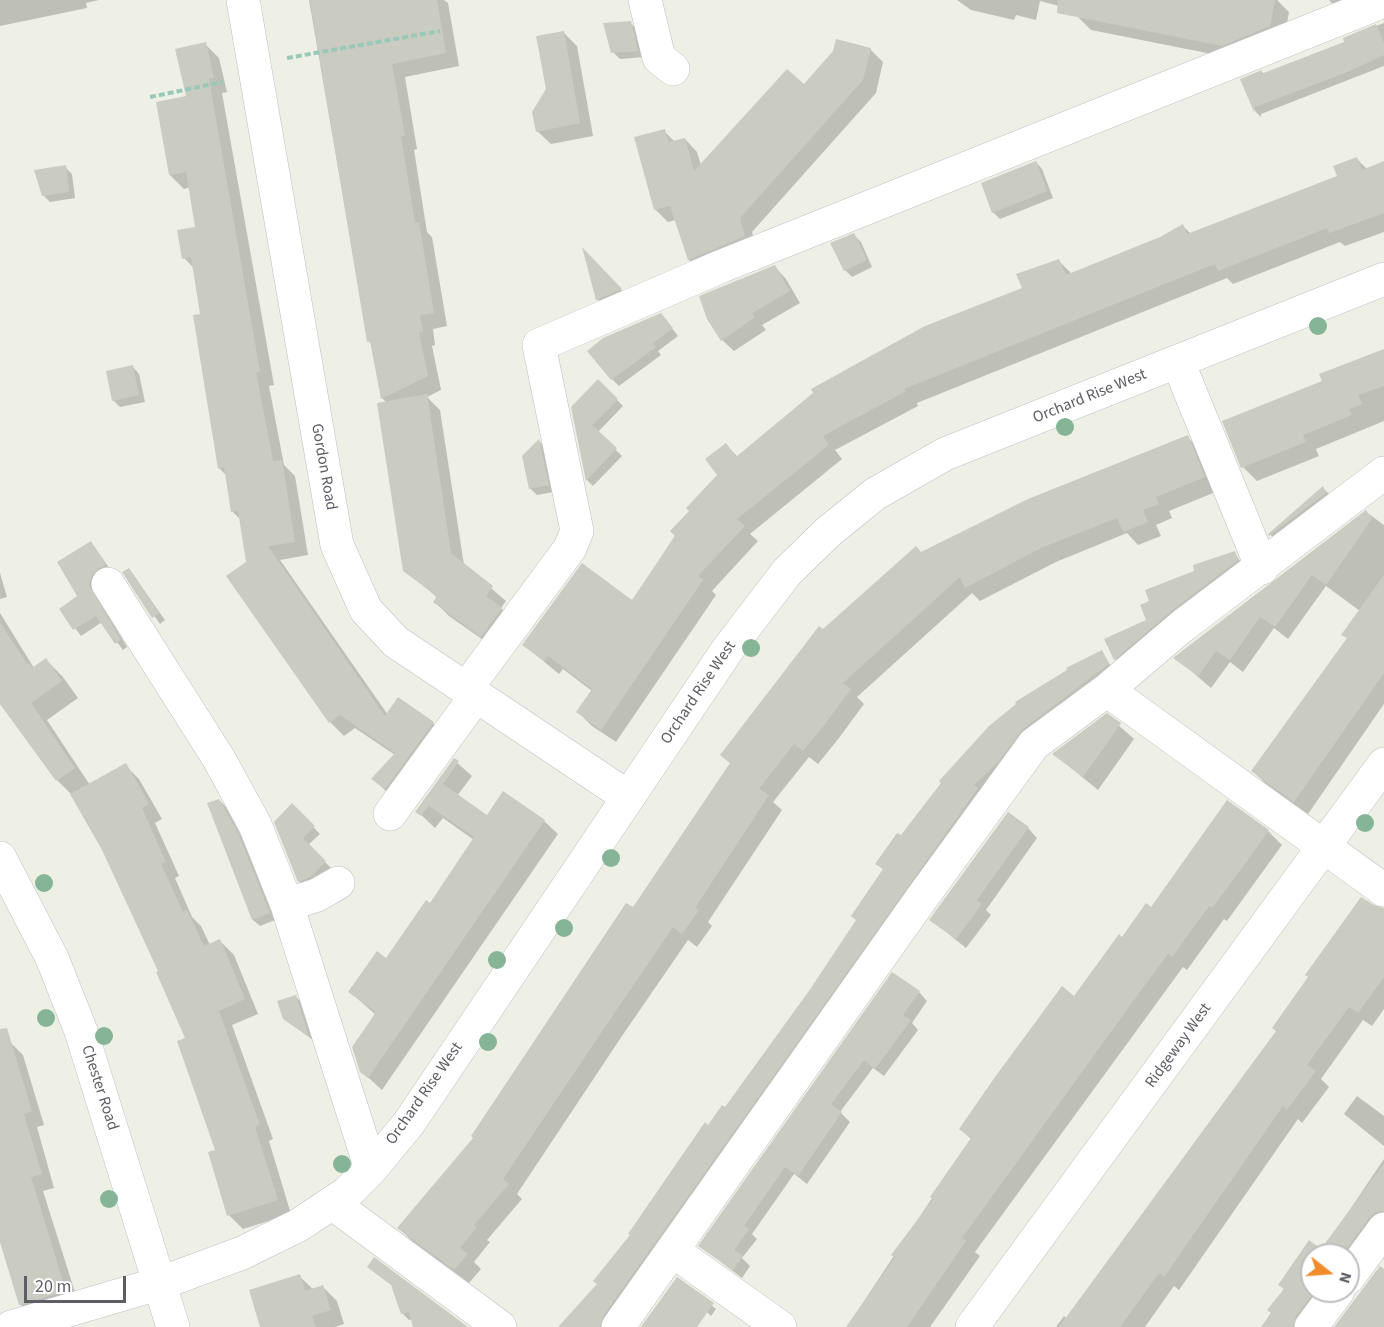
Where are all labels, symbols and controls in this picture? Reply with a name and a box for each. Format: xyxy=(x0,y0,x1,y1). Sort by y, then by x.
street label: Orchard Rise West xyxy=(1030,365,1150,429)
street label: Gordon Road xyxy=(306,422,340,512)
street label: Orchard Rise West xyxy=(657,638,741,748)
street label: Ridgeway West xyxy=(1142,1000,1216,1092)
street label: Orchard Rise West xyxy=(383,1039,467,1149)
street label: Chester Road xyxy=(76,1043,122,1133)
north arrow xyxy=(1300,1243,1360,1303)
scale bar xyxy=(27,1264,129,1302)
text: N xyxy=(1333,1269,1357,1286)
text: 20 m xyxy=(35,1274,71,1299)

